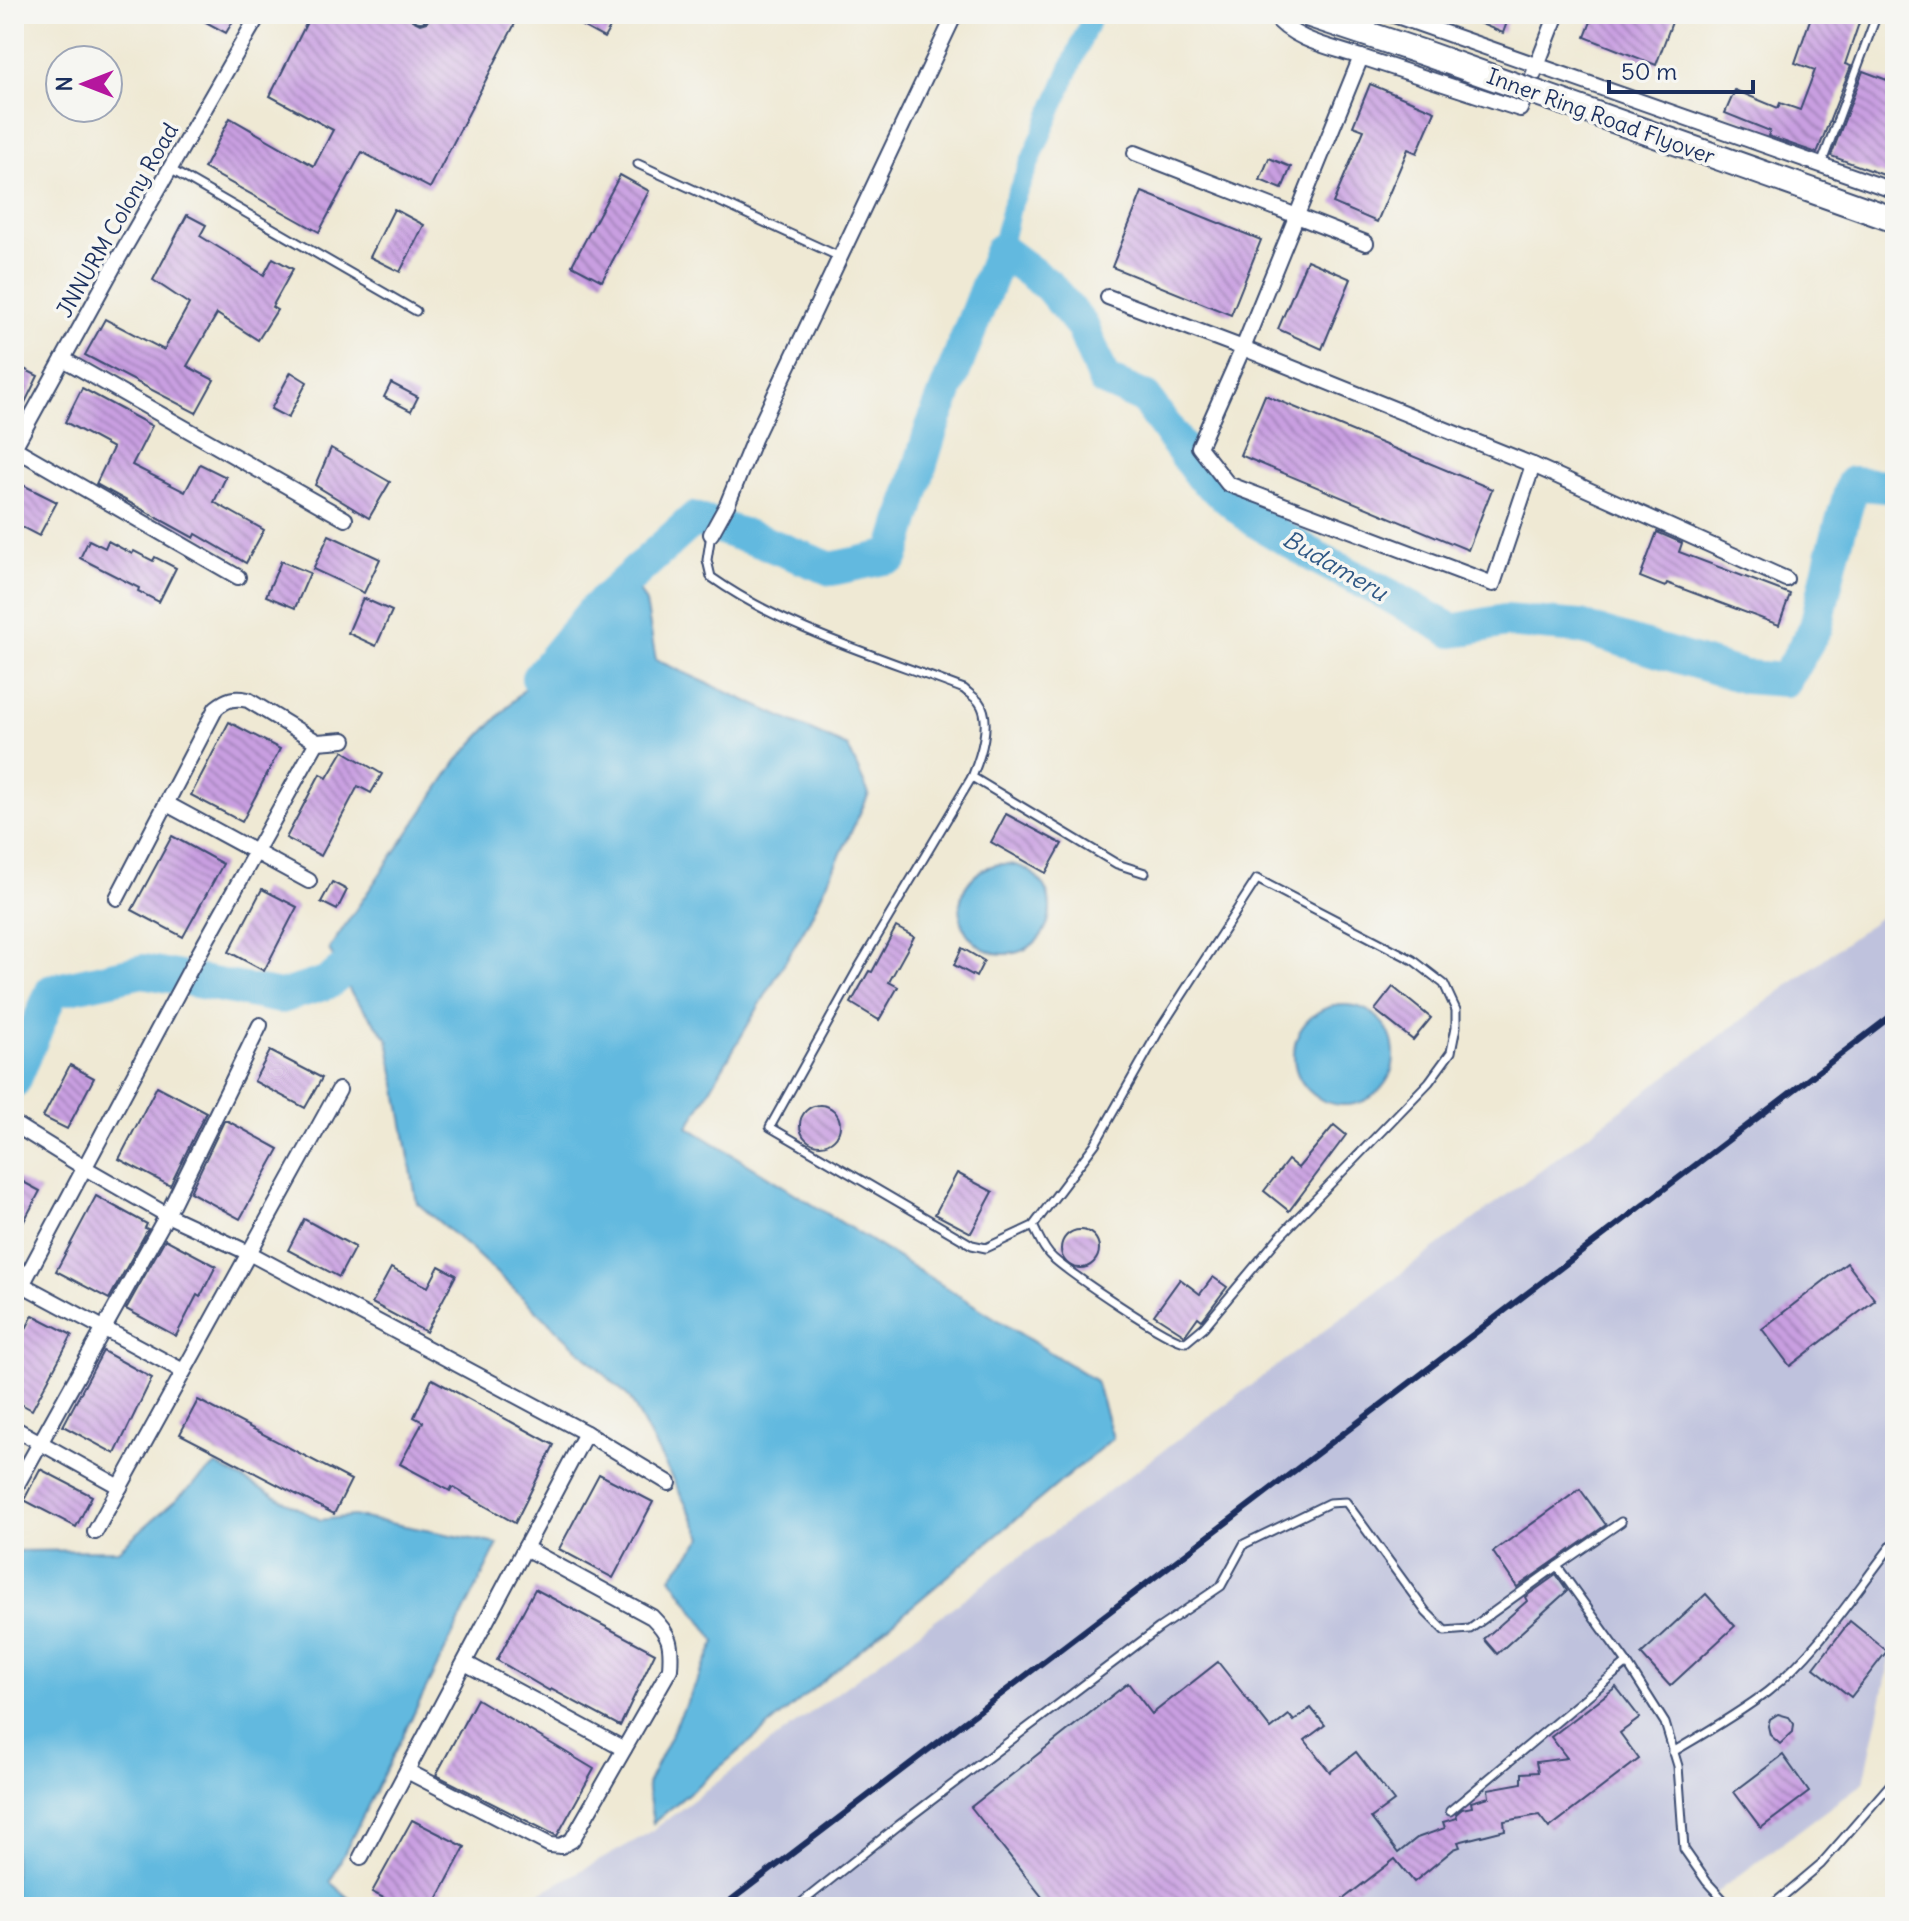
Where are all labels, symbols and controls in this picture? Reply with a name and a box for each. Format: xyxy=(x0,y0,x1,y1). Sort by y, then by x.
north arrow xyxy=(44,44,124,124)
scale bar xyxy=(1609,44,1753,94)
text: 50 m xyxy=(1621,56,1677,86)
street label: Inner Ring Road Flyover xyxy=(1483,62,1719,170)
text: N xyxy=(50,76,78,92)
street label: JNNURM Colony Road xyxy=(50,118,184,322)
water label: Budameru xyxy=(1278,523,1395,608)

